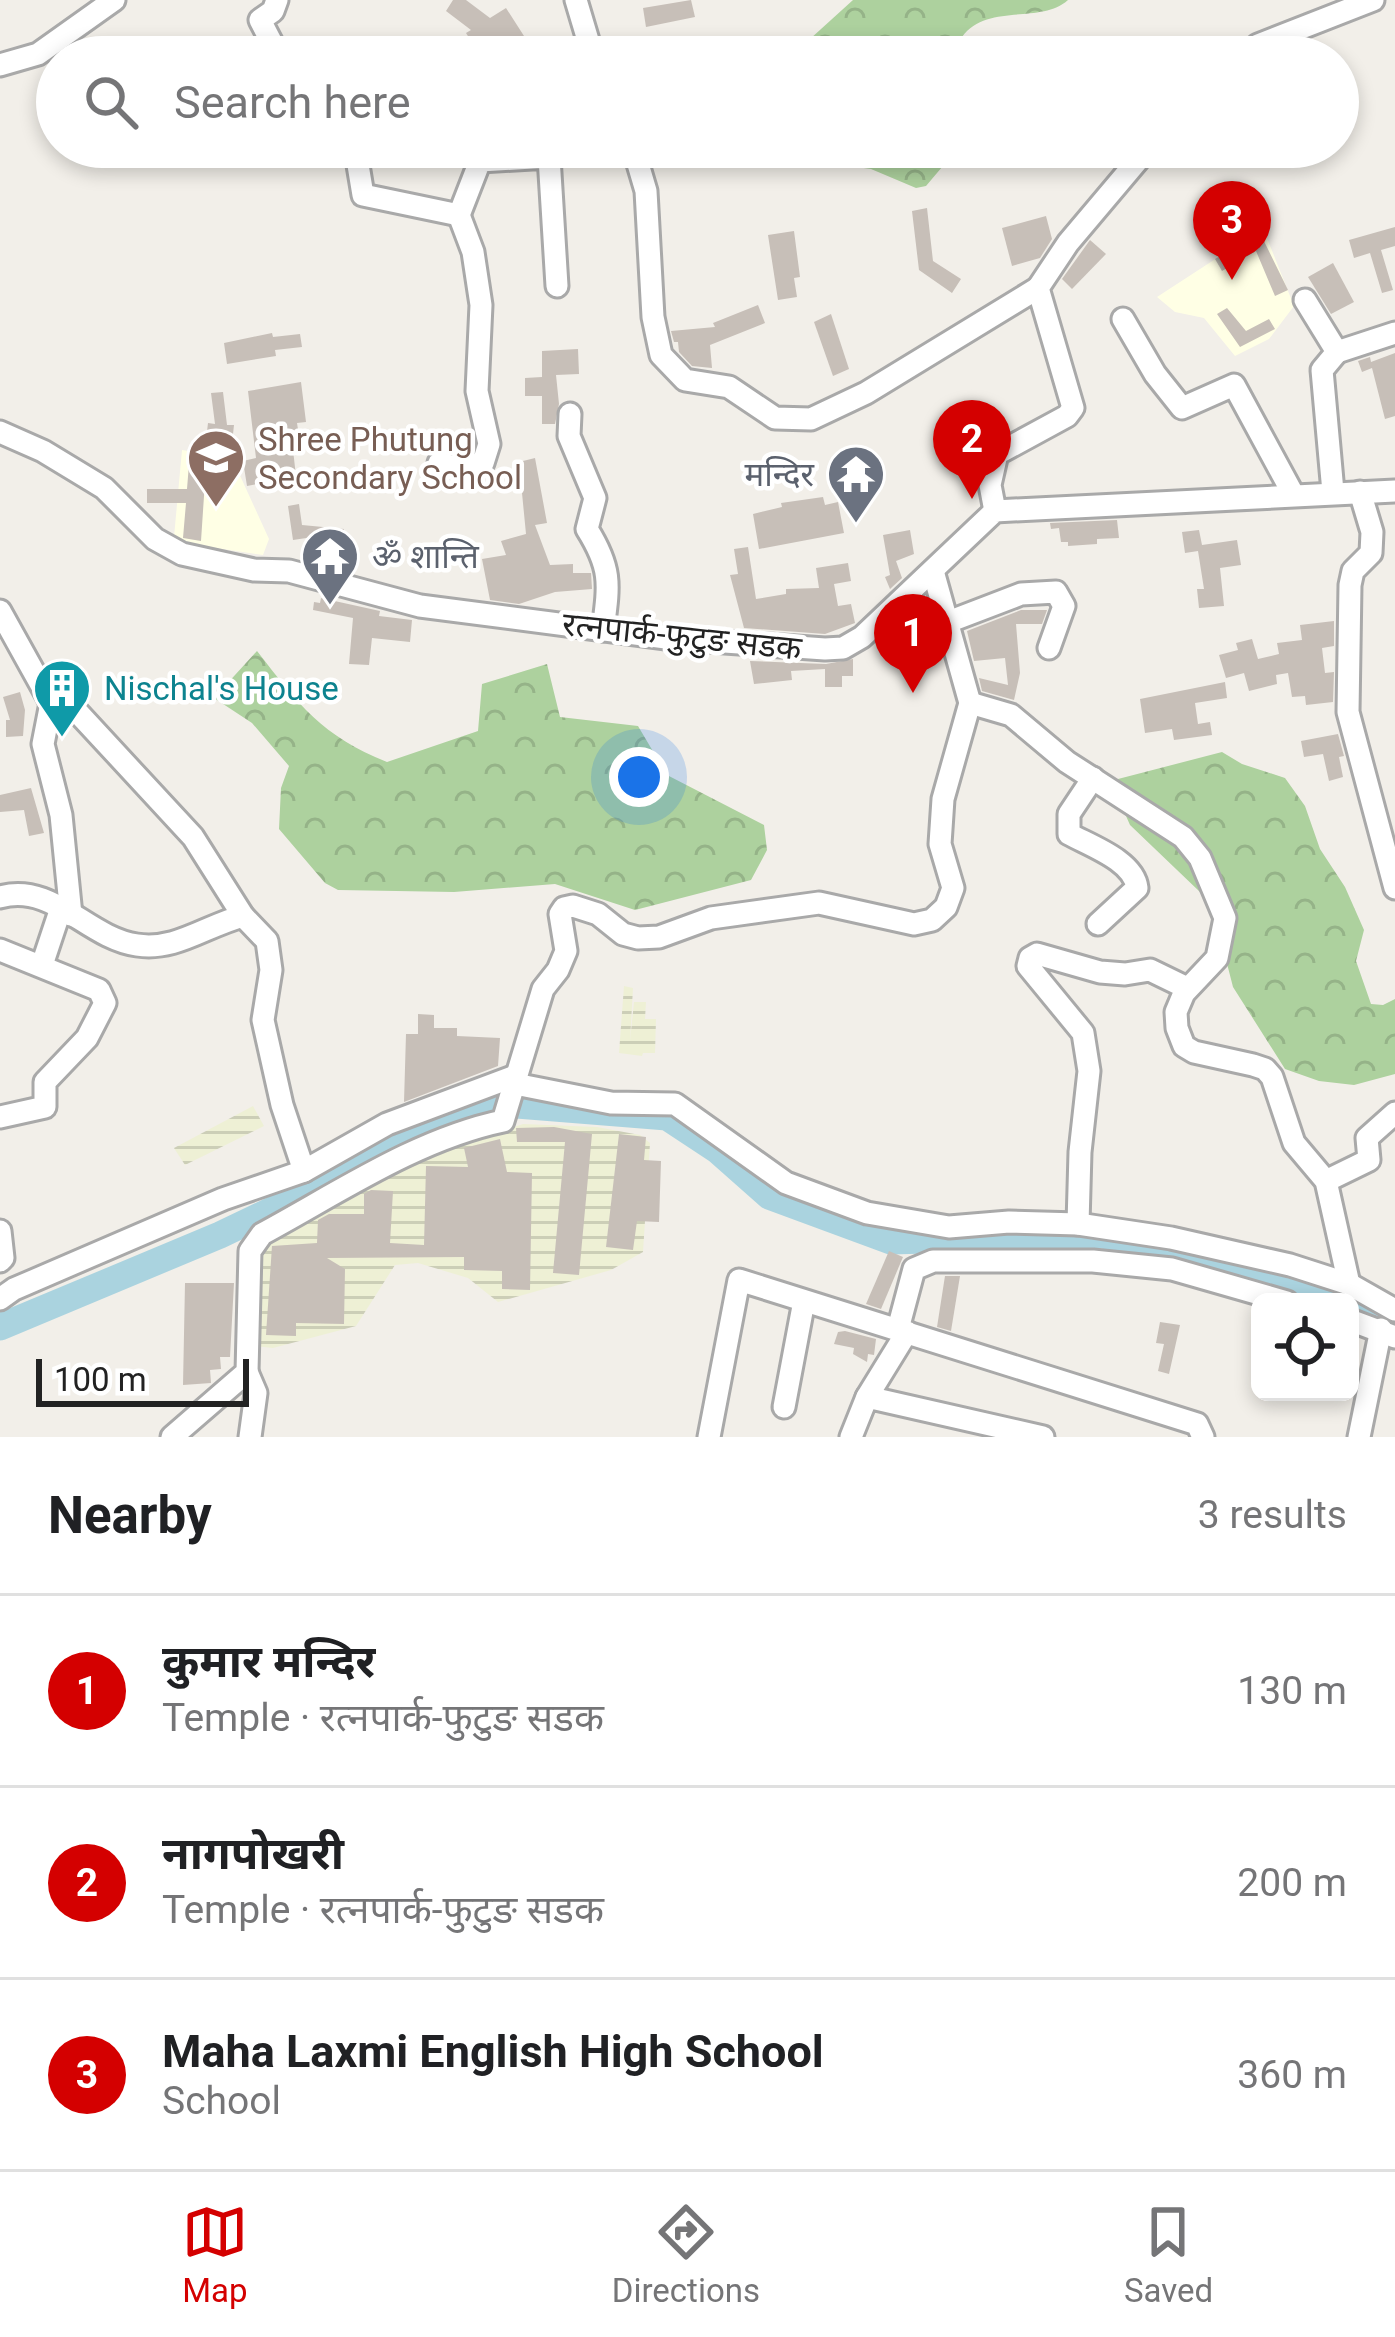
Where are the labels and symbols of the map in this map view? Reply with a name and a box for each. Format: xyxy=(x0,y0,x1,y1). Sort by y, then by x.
pin: 3 xyxy=(1193,181,1271,280)
pin: 2 xyxy=(933,400,1011,499)
place label: Shree Phutung Secondary School xyxy=(258,420,522,497)
school or university icon: Shree Phutung Secondary School xyxy=(185,427,247,509)
temple icon: मन्दिर xyxy=(825,443,887,525)
place label: मन्दिर xyxy=(745,455,815,494)
temple icon: ॐ शान्ति xyxy=(299,525,361,607)
place label: ॐ शान्ति xyxy=(372,537,480,576)
pin: 1 xyxy=(874,594,952,693)
street label: रत्नपार्क-फुटुङ सडक xyxy=(560,604,804,669)
building icon: Nischal's House xyxy=(31,657,93,739)
place label: Nischal's House xyxy=(104,669,339,708)
your location xyxy=(609,747,669,807)
scale bar xyxy=(36,1353,249,1406)

